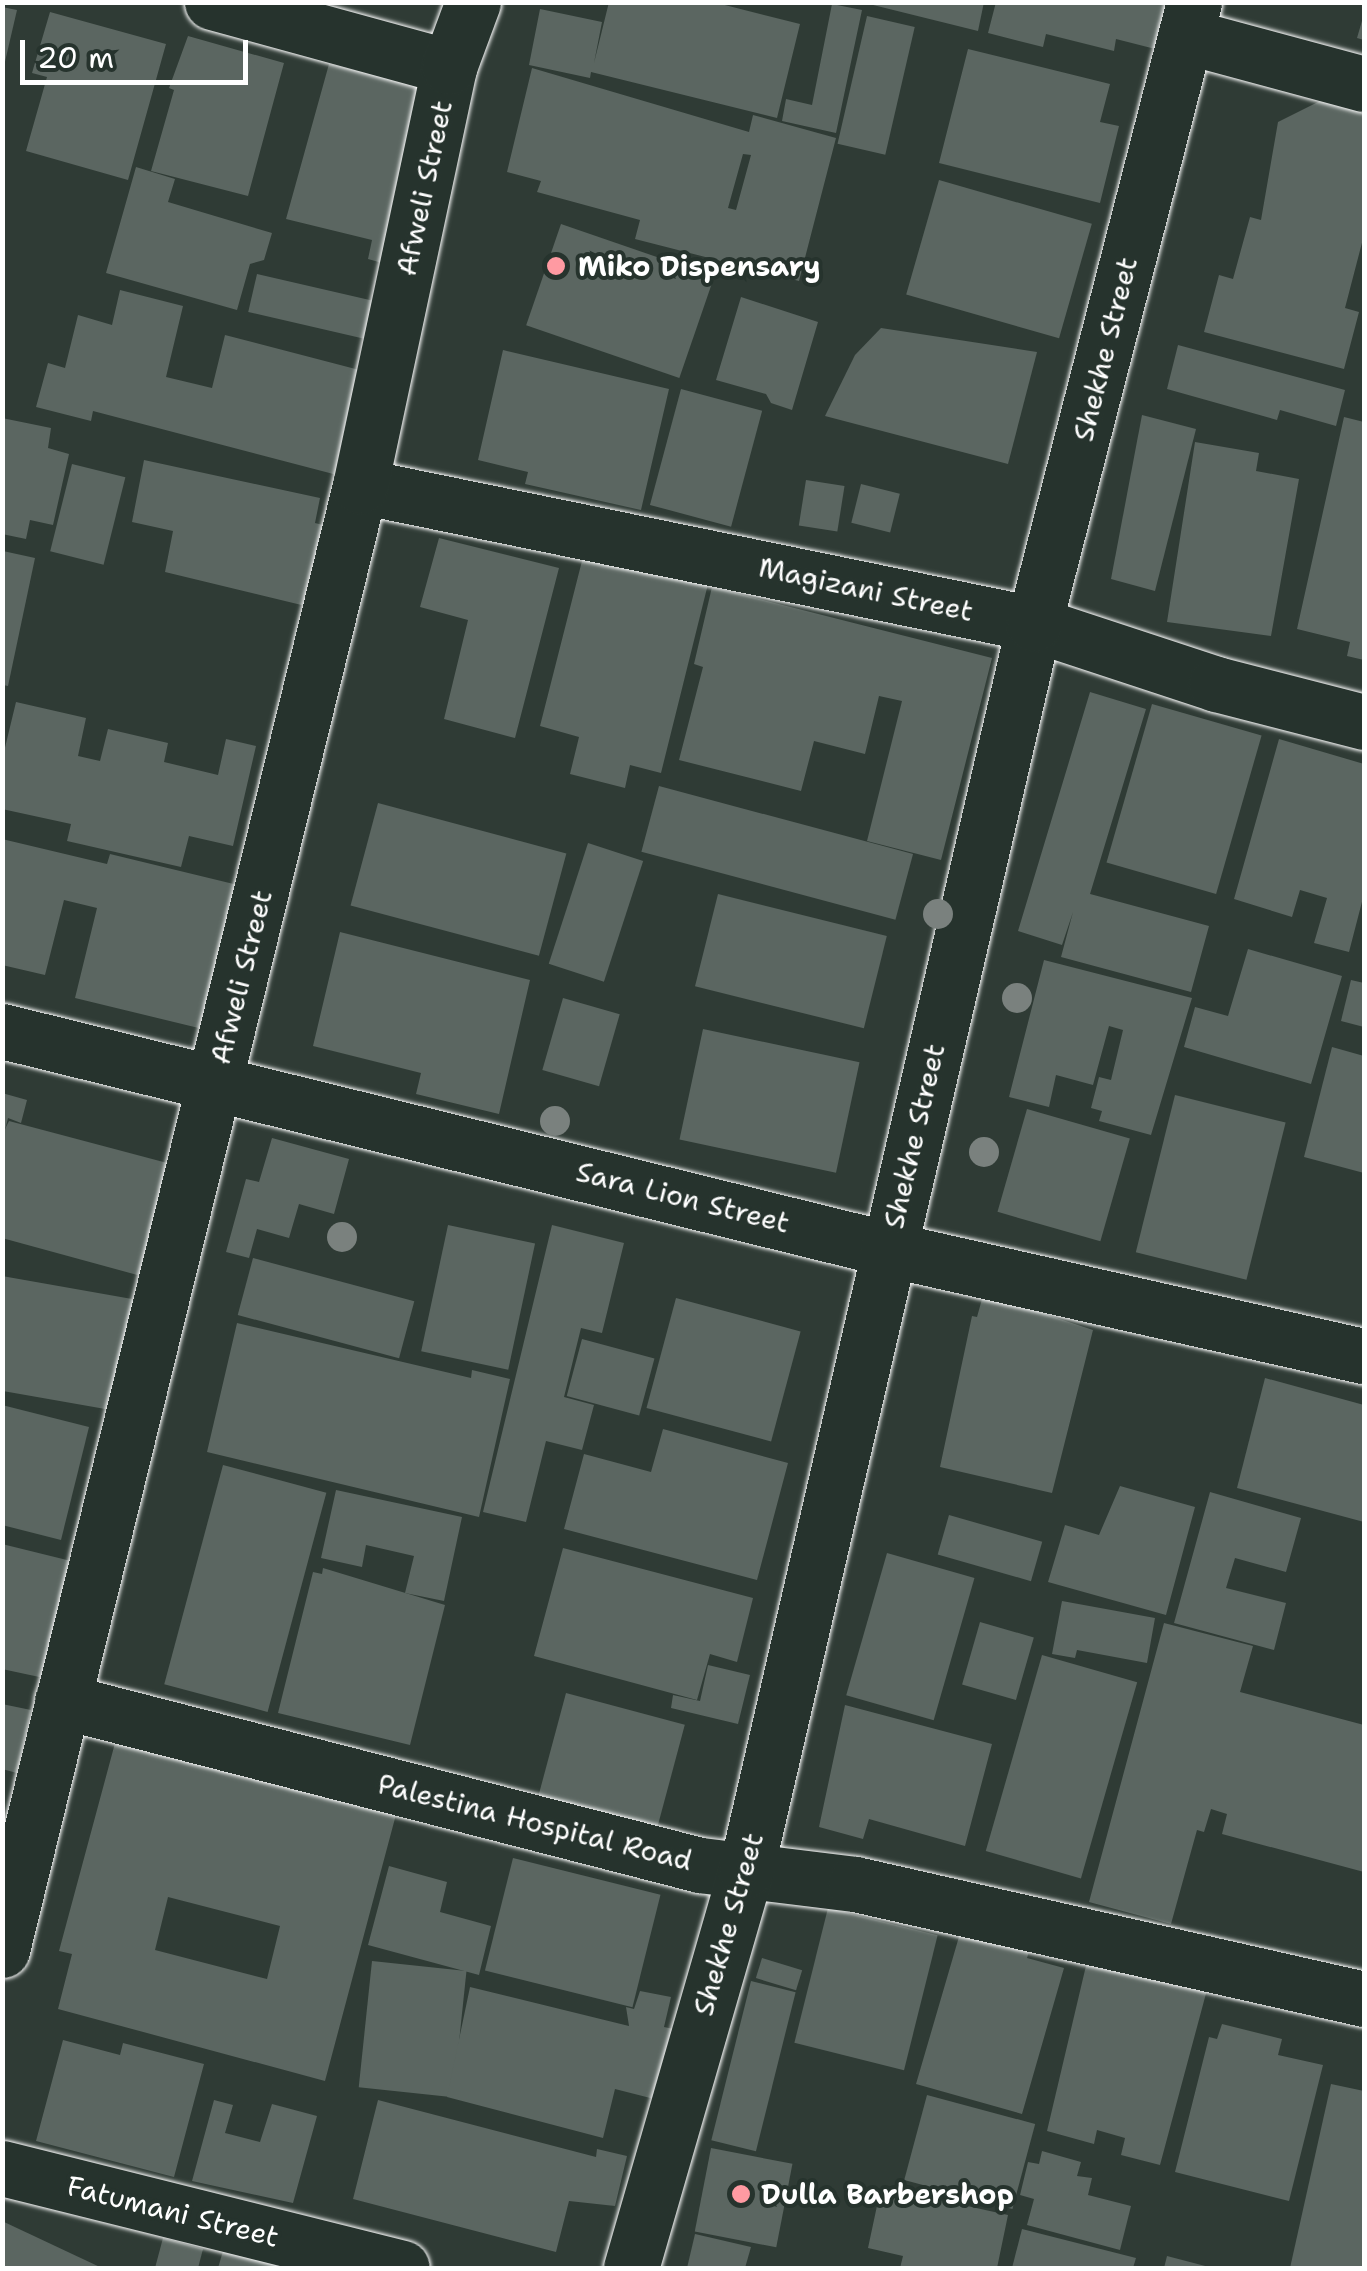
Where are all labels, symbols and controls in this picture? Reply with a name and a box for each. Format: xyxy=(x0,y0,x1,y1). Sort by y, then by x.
scale bar xyxy=(25,20,252,82)
text: 20 m xyxy=(37,37,114,78)
street label: Afweli Street xyxy=(389,97,459,279)
place label: Miko Dispensary xyxy=(578,249,821,283)
marker: Miko Dispensary xyxy=(543,253,569,279)
street label: Shekhe Street xyxy=(1066,253,1144,445)
street label: Magizani Street xyxy=(756,550,976,628)
street label: Afweli Street xyxy=(203,886,279,1068)
street label: Shekhe Street xyxy=(876,1040,952,1232)
street label: Sara Lion Street xyxy=(573,1154,793,1240)
street label: Palestina Hospital Road xyxy=(374,1767,696,1877)
street label: Shekhe Street xyxy=(686,1829,770,2019)
street label: Fatumani Street xyxy=(64,2168,282,2254)
place label: Dulla Barbershop xyxy=(761,2177,1014,2211)
marker: Dulla Barbershop xyxy=(730,2183,752,2205)

